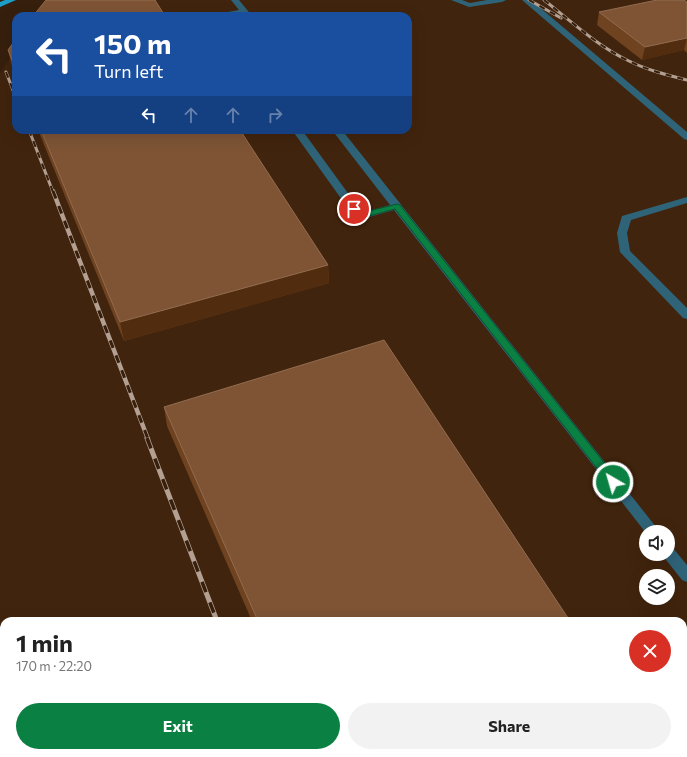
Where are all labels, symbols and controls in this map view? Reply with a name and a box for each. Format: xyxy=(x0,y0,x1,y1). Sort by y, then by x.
text: 150 m xyxy=(94,26,171,60)
icon: left xyxy=(28,28,80,80)
text: Turn left xyxy=(94,60,163,82)
icon: left xyxy=(138,104,160,126)
icon: ahead xyxy=(180,104,202,126)
icon: ahead xyxy=(222,104,244,126)
icon: right xyxy=(264,104,286,126)
pin xyxy=(337,192,371,226)
icon: arrive xyxy=(343,198,365,220)
position arrow xyxy=(592,461,634,503)
map controls xyxy=(639,525,675,605)
button: sound xyxy=(639,525,675,561)
button: layers xyxy=(639,569,675,605)
text: 1 min xyxy=(16,628,73,657)
button: close xyxy=(629,630,671,672)
text: 170 m · 22:20 xyxy=(16,658,92,674)
button: Exit xyxy=(16,703,340,749)
button: Share xyxy=(348,703,671,749)

